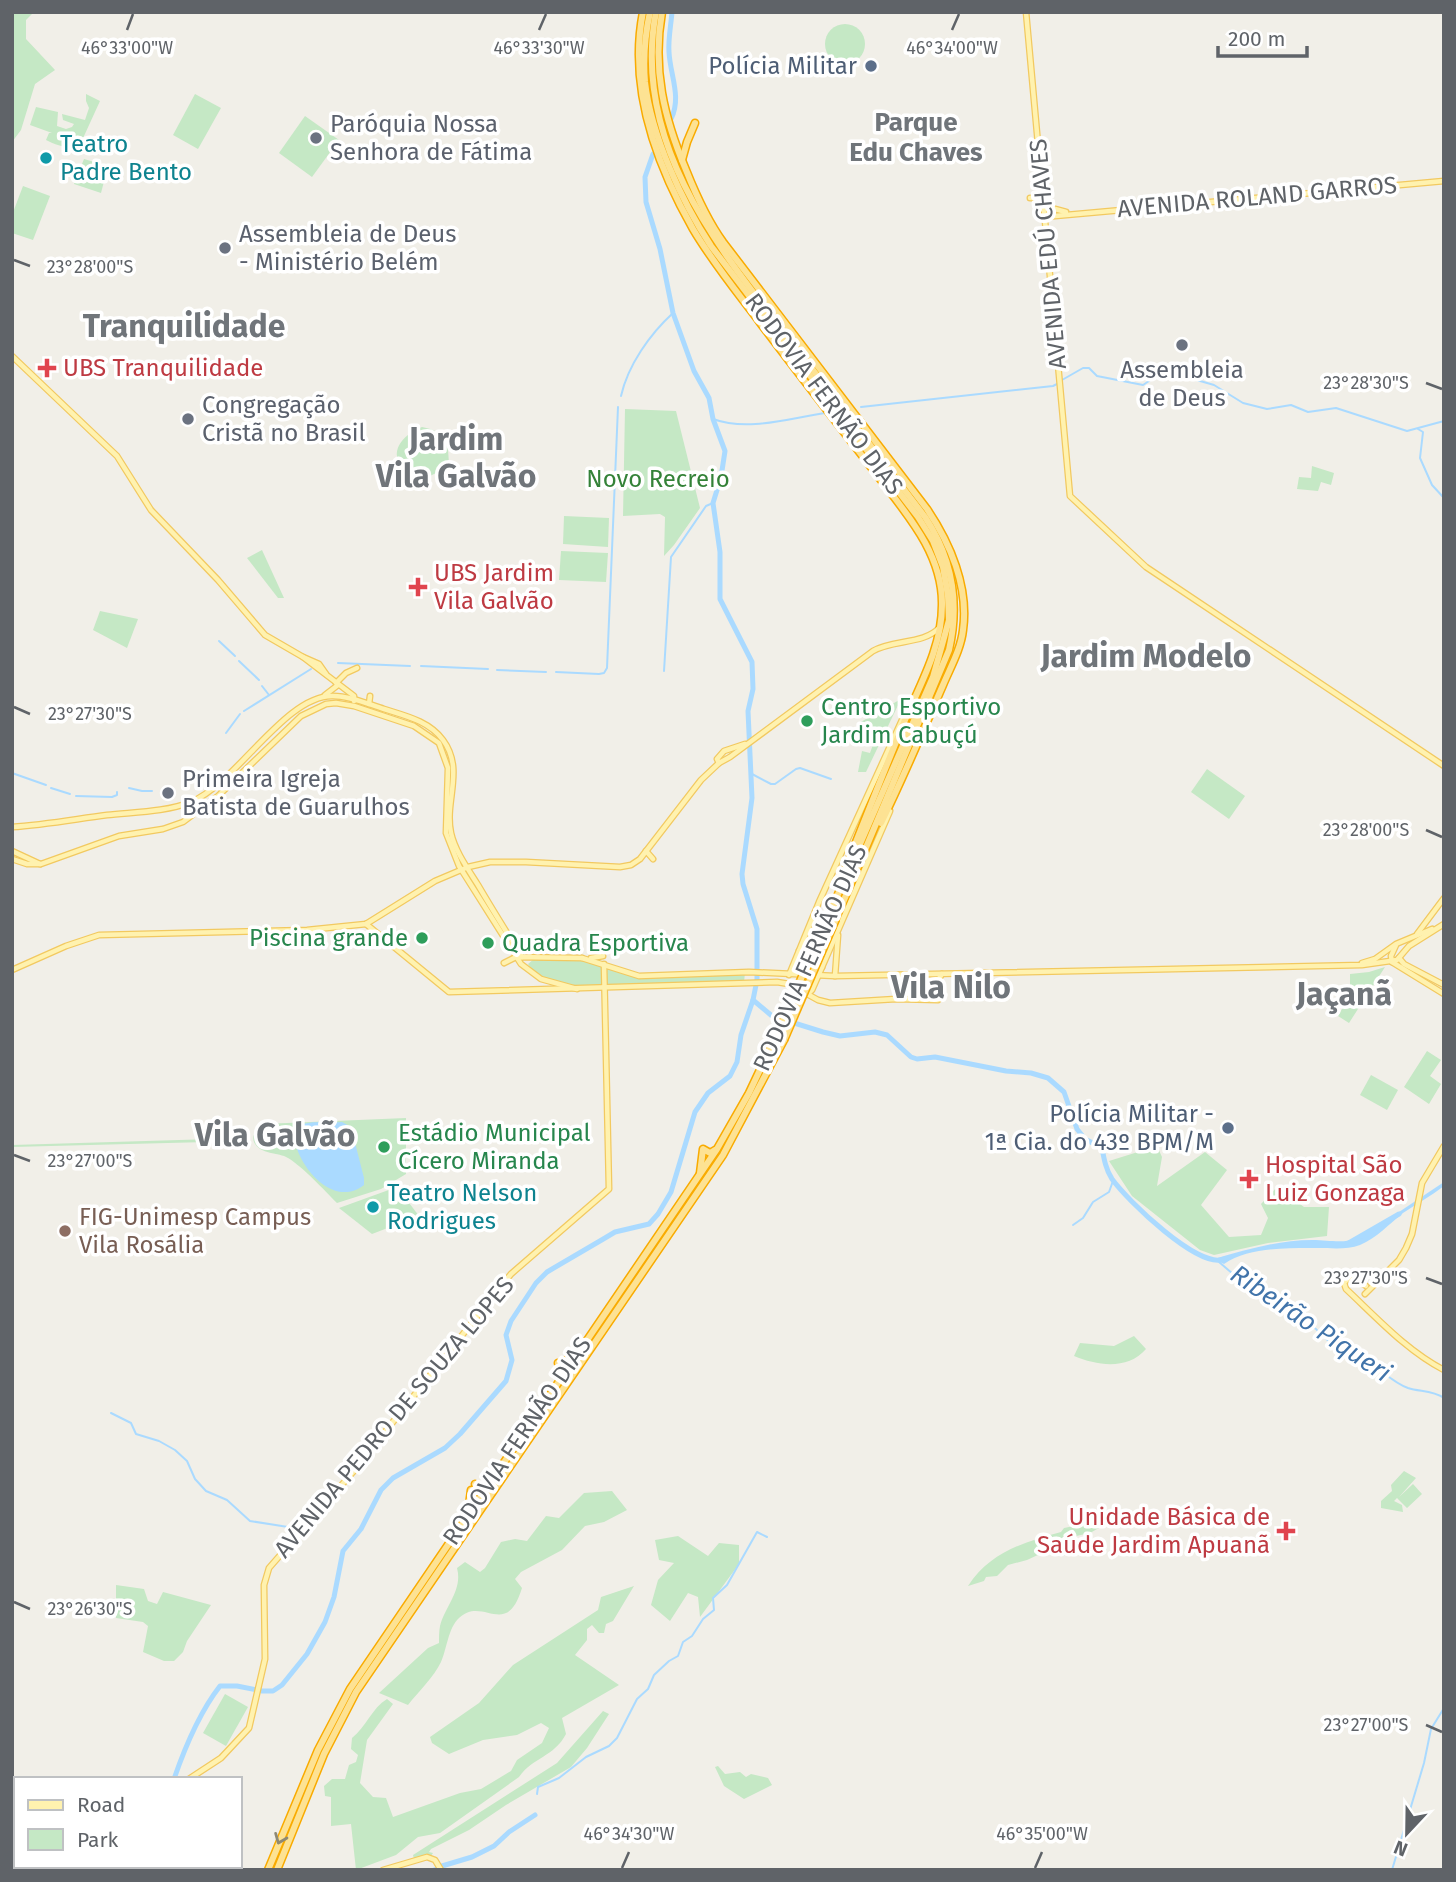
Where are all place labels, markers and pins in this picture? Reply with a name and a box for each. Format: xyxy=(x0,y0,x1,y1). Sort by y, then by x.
place label: Polícia Militar xyxy=(708,52,858,80)
marker: Polícia Militar xyxy=(863,58,879,74)
place label: Paróquia Nossa Senhora de Fátima xyxy=(330,110,532,166)
place label: Teatro Padre Bento xyxy=(60,130,192,186)
marker: Paróquia Nossa Senhora de Fátima xyxy=(308,130,324,146)
marker: Teatro Padre Bento xyxy=(38,150,54,166)
place label: Assembleia de Deus - Ministério Belém xyxy=(239,220,457,276)
marker: Assembleia de Deus - Ministério Belém xyxy=(217,240,233,256)
marker: Assembleia de Deus xyxy=(1174,337,1190,353)
place label: UBS Tranquilidade xyxy=(63,354,263,382)
place label: Assembleia de Deus xyxy=(1120,356,1244,412)
marker: UBS Tranquilidade xyxy=(37,358,57,378)
place label: Congregação Cristã no Brasil xyxy=(202,391,366,447)
marker: Congregação Cristã no Brasil xyxy=(180,411,196,427)
place label: UBS Jardim Vila Galvão xyxy=(434,559,554,615)
marker: UBS Jardim Vila Galvão xyxy=(408,577,428,597)
place label: Centro Esportivo Jardim Cabuçú xyxy=(821,693,1001,749)
marker: Centro Esportivo Jardim Cabuçú xyxy=(799,713,815,729)
place label: Primeira Igreja Batista de Guarulhos xyxy=(182,765,410,821)
marker: Primeira Igreja Batista de Guarulhos xyxy=(160,785,176,801)
place label: Piscina grande xyxy=(249,924,408,952)
place label: Quadra Esportiva xyxy=(502,929,689,957)
marker: Piscina grande xyxy=(414,930,430,946)
marker: Quadra Esportiva xyxy=(480,935,496,951)
place label: Polícia Militar - 1ª Cia. do 43º BPM/M xyxy=(985,1100,1214,1156)
place label: Estádio Municipal Cícero Miranda xyxy=(398,1119,591,1175)
marker: Polícia Militar - 1ª Cia. do 43º BPM/M xyxy=(1220,1120,1236,1136)
marker: Estádio Municipal Cícero Miranda xyxy=(376,1139,392,1155)
place label: Hospital São Luiz Gonzaga xyxy=(1265,1151,1405,1207)
marker: Hospital São Luiz Gonzaga xyxy=(1239,1169,1259,1189)
place label: Teatro Nelson Rodrigues xyxy=(387,1179,537,1235)
marker: Teatro Nelson Rodrigues xyxy=(365,1199,381,1215)
place label: FIG-Unimesp Campus Vila Rosália xyxy=(79,1203,311,1259)
marker: FIG-Unimesp Campus Vila Rosália xyxy=(57,1223,73,1239)
place label: Unidade Básica de Saúde Jardim Apuanã xyxy=(1037,1503,1270,1559)
marker: Unidade Básica de Saúde Jardim Apuanã xyxy=(1276,1521,1296,1541)

